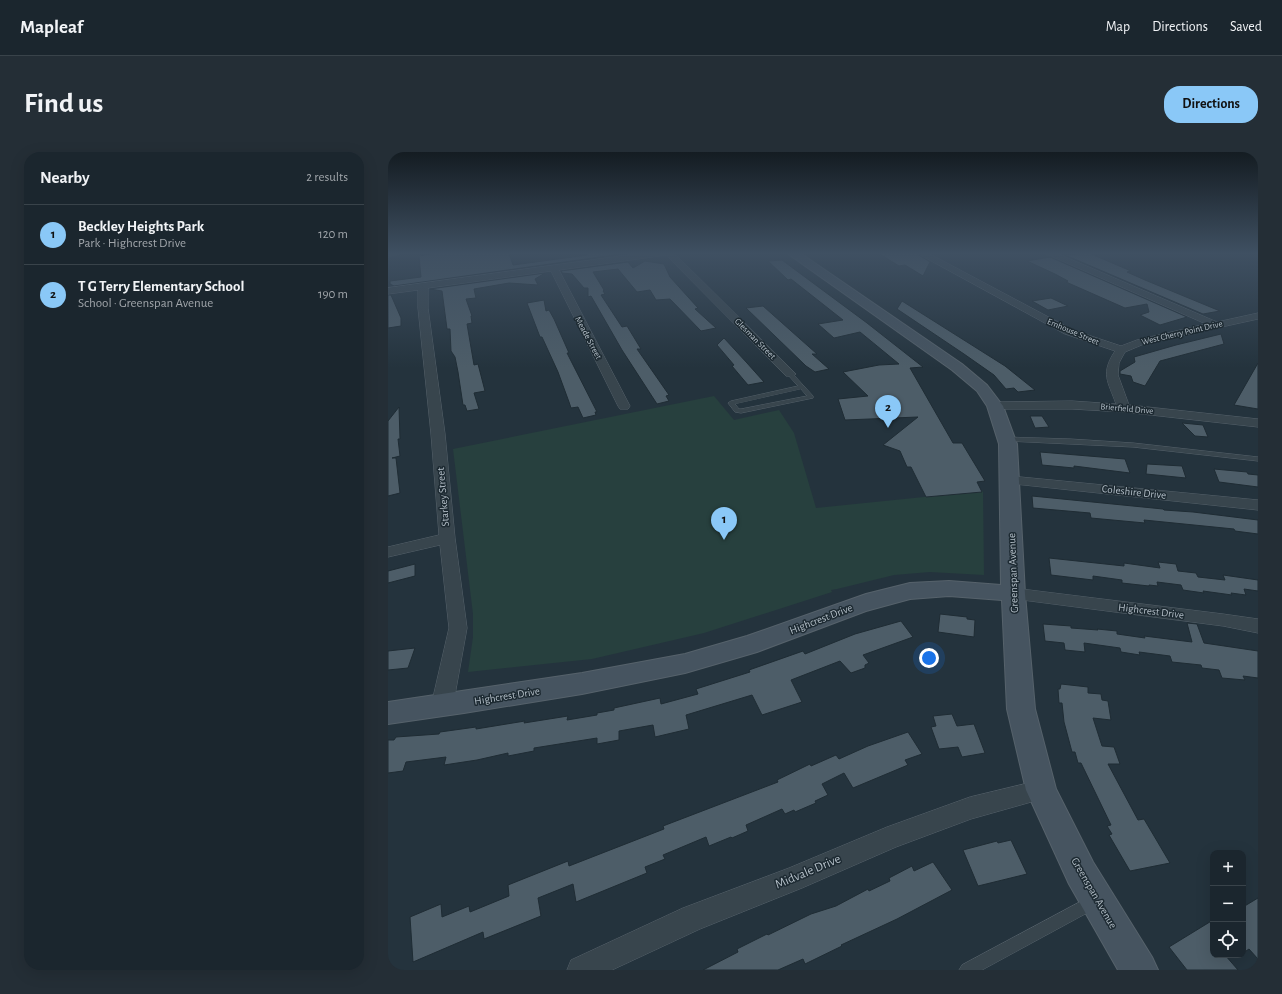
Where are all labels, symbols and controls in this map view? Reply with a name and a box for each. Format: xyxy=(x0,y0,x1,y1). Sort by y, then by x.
text: Mapleaf xyxy=(20,18,83,37)
text: Map xyxy=(1106,20,1130,34)
text: Directions xyxy=(1152,20,1208,34)
text: Saved xyxy=(1230,20,1262,34)
button: Directions xyxy=(1164,86,1258,123)
text: Find us xyxy=(24,90,103,118)
text: Nearby xyxy=(40,169,90,186)
text: 2 results xyxy=(306,171,348,184)
text: Beckley Heights Park xyxy=(78,219,204,234)
text: 1 xyxy=(51,228,55,241)
text: 120 m xyxy=(318,228,348,241)
text: Park · Highcrest Drive xyxy=(78,237,186,250)
text: T G Terry Elementary School xyxy=(78,279,244,294)
text: 2 xyxy=(50,288,56,301)
text: 190 m xyxy=(318,288,348,301)
text: School · Greenspan Avenue xyxy=(78,297,213,310)
street label: Meade Street xyxy=(573,315,603,361)
street label: Glesman Street xyxy=(733,317,777,361)
street label: Emhouse Street xyxy=(1046,317,1100,347)
street label: West Cherry Point Drive xyxy=(1141,319,1223,347)
pin: 2 xyxy=(875,395,901,428)
street label: Brierfield Drive xyxy=(1100,402,1154,416)
street label: Starkey Street xyxy=(435,466,451,527)
street label: Coleshire Drive xyxy=(1101,483,1167,501)
pin: 1 xyxy=(711,507,737,540)
street label: Greenspan Avenue xyxy=(1006,533,1020,613)
street label: Highcrest Drive xyxy=(788,602,854,636)
street label: Highcrest Drive xyxy=(1117,602,1185,620)
your location xyxy=(919,648,939,668)
street label: Highcrest Drive xyxy=(473,685,541,707)
map controls xyxy=(1210,850,1246,958)
button: + xyxy=(1210,850,1246,886)
street label: Midvale Drive xyxy=(773,852,843,892)
street label: Greenspan Avenue xyxy=(1069,856,1119,930)
button: − xyxy=(1210,886,1246,922)
button: locate xyxy=(1210,922,1246,958)

